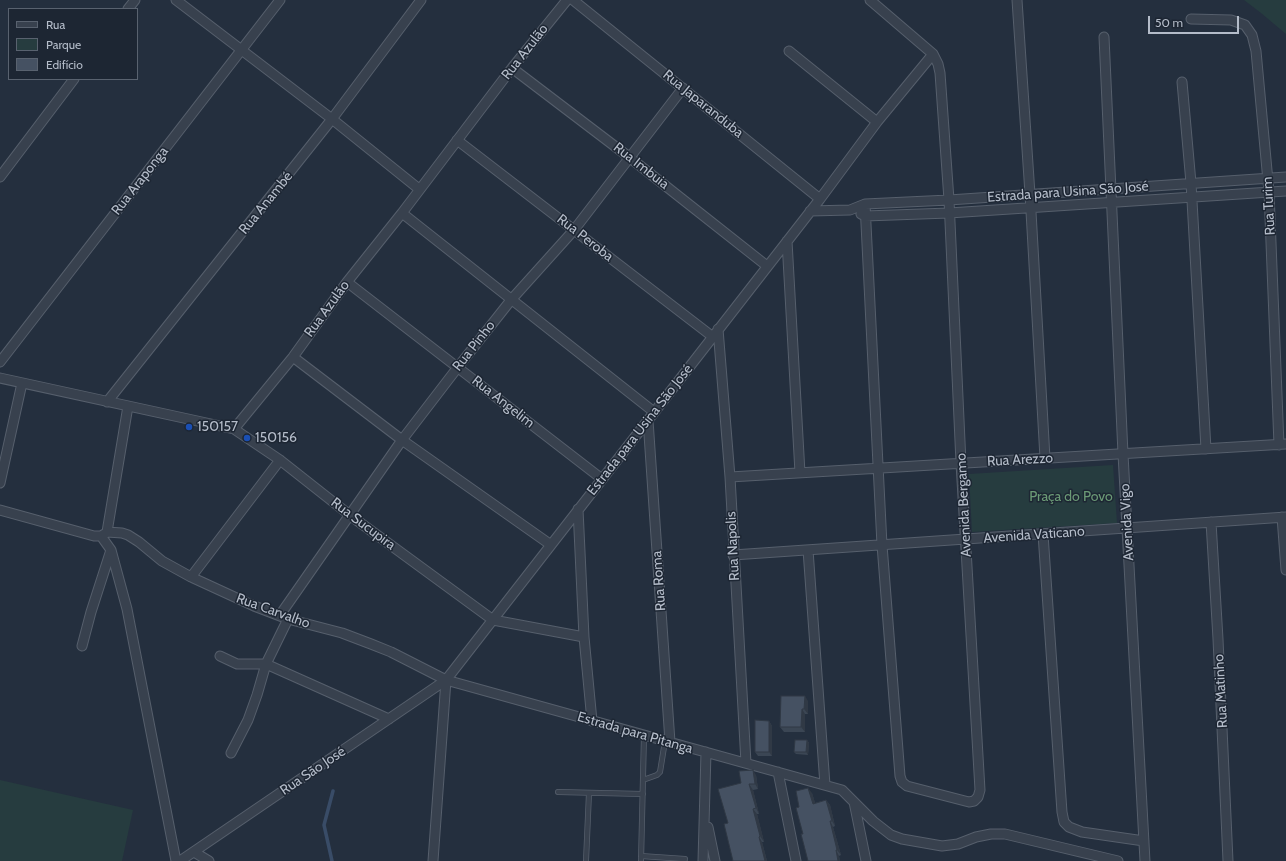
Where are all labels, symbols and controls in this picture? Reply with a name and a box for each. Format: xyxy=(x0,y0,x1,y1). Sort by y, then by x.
legend xyxy=(8,8,138,80)
scale bar xyxy=(1150,8,1241,34)
text: 50 m xyxy=(1155,15,1183,30)
text: Rua xyxy=(46,17,65,32)
street label: Rua Azulão xyxy=(498,21,552,83)
text: Parque xyxy=(46,37,81,52)
text: Edifício xyxy=(46,57,83,72)
street label: Rua Japaranduba xyxy=(659,66,747,142)
street label: Rua Imbuia xyxy=(610,139,672,193)
street label: Rua Araponga xyxy=(108,143,172,219)
street label: Rua Anambé xyxy=(236,168,296,238)
street label: Rua Turim xyxy=(1259,176,1279,236)
street label: Estrada para Usina São José xyxy=(987,178,1149,206)
street label: Rua Peroba xyxy=(553,211,617,265)
street label: Rua Azulão xyxy=(301,277,353,341)
street label: Rua Pinho xyxy=(449,317,499,375)
street label: Estrada para Usina São José xyxy=(584,361,696,499)
street label: Rua Angelim xyxy=(468,372,538,432)
place label: 150157 xyxy=(197,419,238,435)
marker: 150157 xyxy=(184,422,194,432)
place label: 150156 xyxy=(255,430,297,446)
marker: 150156 xyxy=(242,433,252,443)
street label: Rua Arezzo xyxy=(986,450,1054,470)
street label: Avenida Bergamo xyxy=(953,453,975,557)
street label: Avenida Vigo xyxy=(1117,483,1137,561)
park label: Praça do Povo xyxy=(1029,489,1113,505)
street label: Rua Sucupira xyxy=(327,494,399,554)
street label: Rua Napolis xyxy=(723,511,743,581)
street label: Avenida Vaticano xyxy=(983,523,1085,547)
street label: Rua Roma xyxy=(649,550,669,612)
street label: Rua Carvalho xyxy=(234,590,312,632)
street label: Rua Matinho xyxy=(1211,654,1231,728)
street label: Estrada para Pitanga xyxy=(575,708,695,758)
street label: Rua São José xyxy=(277,743,349,799)

